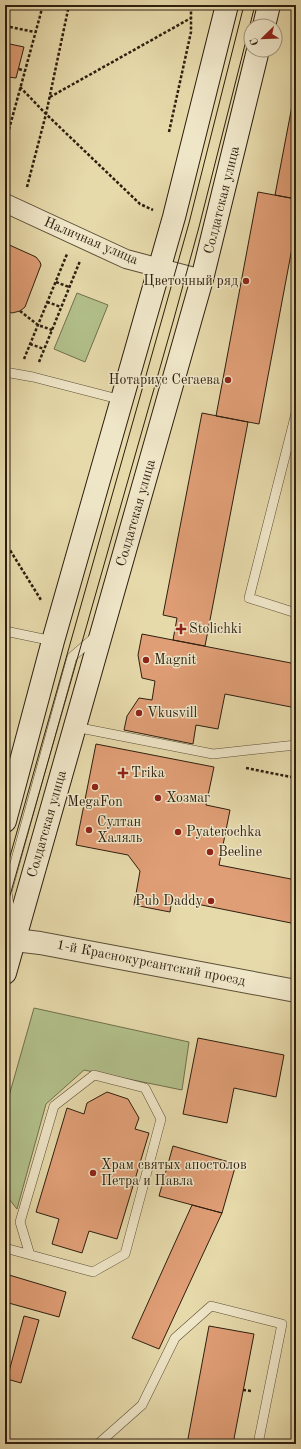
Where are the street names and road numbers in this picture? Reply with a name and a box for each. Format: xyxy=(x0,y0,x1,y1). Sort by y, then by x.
street label: Солдатская улица xyxy=(202,144,242,255)
street label: Наличная улица xyxy=(42,215,140,267)
street label: Солдатская улица xyxy=(114,458,158,568)
street label: Солдатская улица xyxy=(25,769,69,879)
street label: 1-й Краснокурсантский проезд xyxy=(55,938,247,988)

